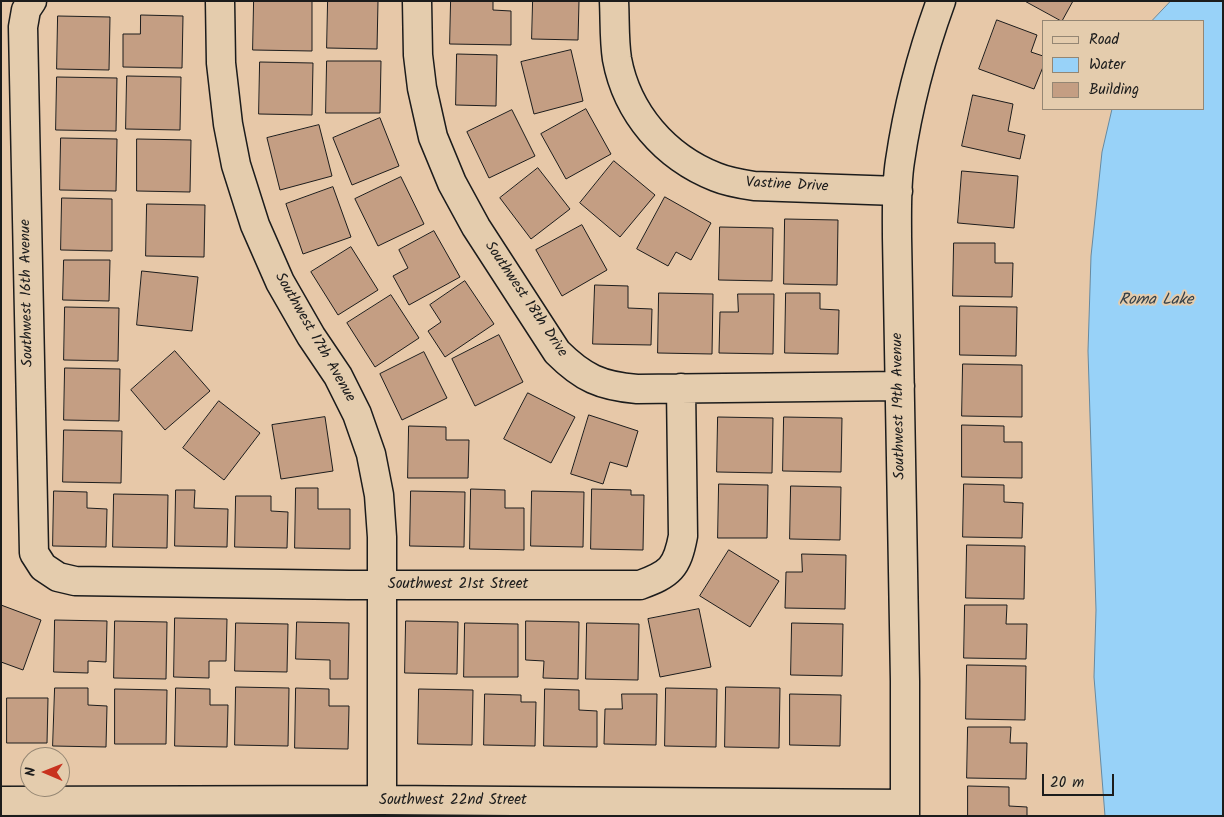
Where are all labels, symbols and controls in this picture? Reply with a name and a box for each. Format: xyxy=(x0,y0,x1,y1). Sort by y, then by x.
legend xyxy=(1042,20,1204,110)
text: Road xyxy=(1089,28,1119,52)
text: Water xyxy=(1089,53,1125,77)
text: Building xyxy=(1089,78,1139,102)
street label: Vastine Drive xyxy=(745,175,829,197)
street label: Southwest 16th Avenue xyxy=(18,219,38,367)
street label: Southwest 18th Drive xyxy=(480,239,570,361)
street label: Southwest 17th Avenue xyxy=(270,270,358,406)
water label: Roma Lake xyxy=(1119,291,1193,311)
street label: Southwest 19th Avenue xyxy=(890,332,910,480)
street label: Southwest 21st Street xyxy=(388,576,528,594)
north arrow xyxy=(20,747,70,797)
scale bar xyxy=(1044,764,1116,796)
text: N xyxy=(20,767,42,776)
text: 20 m xyxy=(1050,771,1084,795)
street label: Southwest 22nd Street xyxy=(379,792,527,810)

